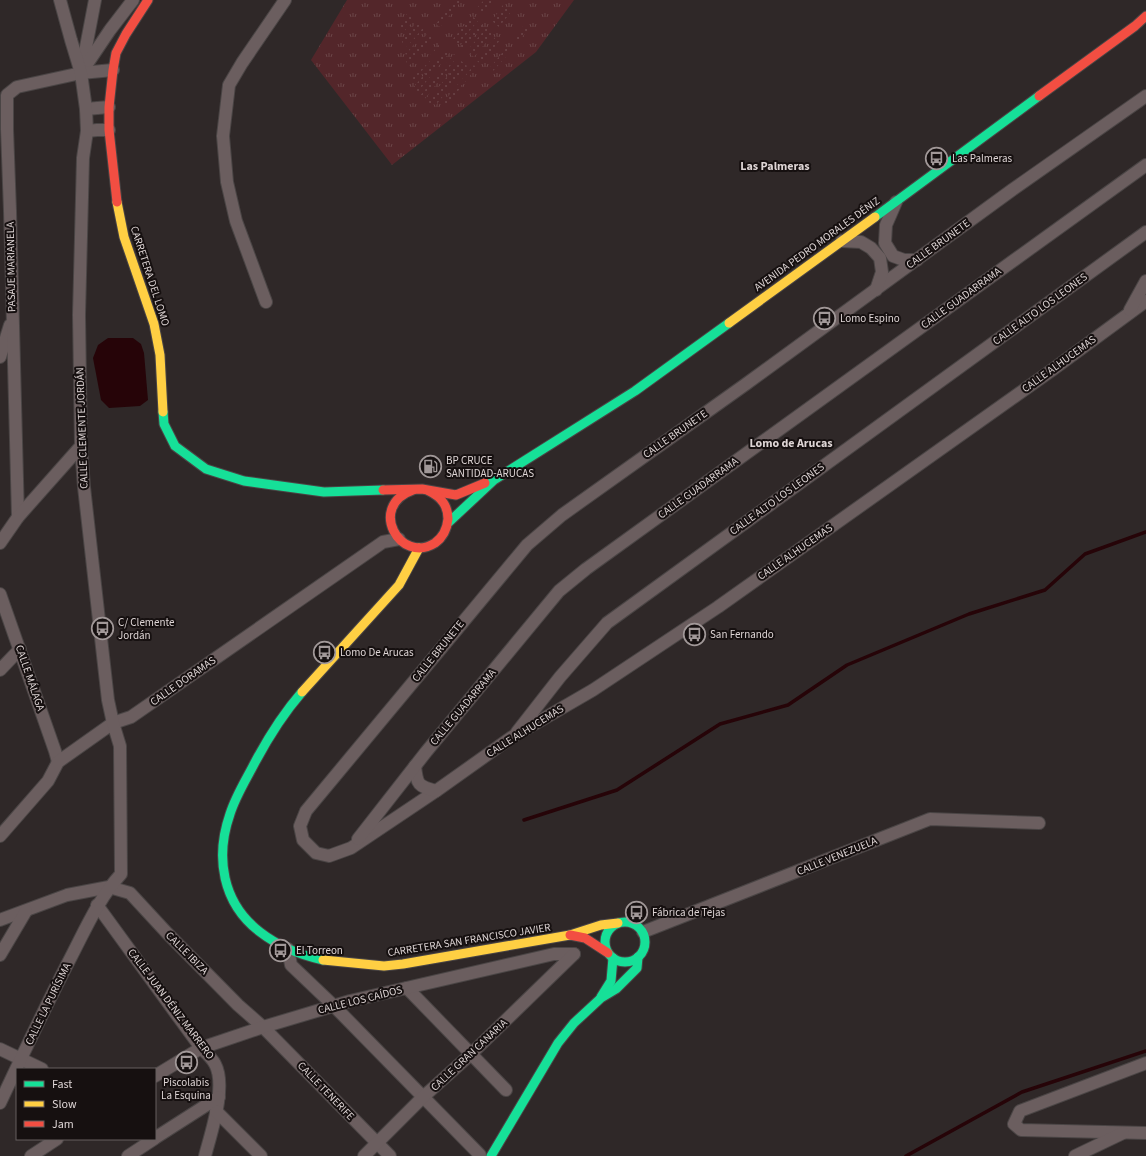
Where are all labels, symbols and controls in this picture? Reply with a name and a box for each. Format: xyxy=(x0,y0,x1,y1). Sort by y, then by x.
bus stop icon: Las Palmeras xyxy=(923,145,949,171)
place label: Las Palmeras xyxy=(952,151,1012,166)
district label: Las Palmeras xyxy=(740,158,810,175)
street label: AVENIDA PEDRO MORALES DÉNIZ xyxy=(751,193,883,295)
street label: CALLE BRUNETE xyxy=(903,216,973,272)
street label: PASAJE MARIANELA xyxy=(3,222,19,312)
street label: CARRETERA DEL LOMO xyxy=(127,224,173,328)
street label: CALLE GUADARRAMA xyxy=(918,264,1004,332)
street label: CALLE ALTO LOS LEONES xyxy=(990,269,1091,349)
bus stop icon: Lomo Espino xyxy=(811,305,837,331)
place label: Lomo Espino xyxy=(840,311,900,326)
street label: CALLE ALHUCEMAS xyxy=(1019,332,1099,396)
street label: CALLE CLEMENTE JORDÁN xyxy=(72,367,92,489)
street label: CALLE BRUNETE xyxy=(640,406,710,462)
district label: Lomo de Arucas xyxy=(749,435,833,452)
fuel station icon: BP CRUCE SANTIDAD-ARUCAS xyxy=(417,453,443,479)
place label: BP CRUCE SANTIDAD-ARUCAS xyxy=(446,453,534,481)
street label: CALLE GUADARRAMA xyxy=(655,454,741,522)
street label: CALLE ALTO LOS LEONES xyxy=(727,459,828,539)
street label: CALLE ALHUCEMAS xyxy=(754,520,836,584)
bus stop icon: C/ Clemente Jordán xyxy=(89,615,115,641)
place label: C/ Clemente Jordán xyxy=(118,615,175,643)
street label: CALLE BRUNETE xyxy=(408,617,468,685)
bus stop icon: San Fernando xyxy=(681,621,707,647)
place label: San Fernando xyxy=(710,627,774,642)
bus stop icon: Lomo De Arucas xyxy=(312,639,338,665)
street label: CALLE MÁLAGA xyxy=(12,643,48,713)
place label: Lomo De Arucas xyxy=(340,645,414,660)
street label: CALLE DORAMAS xyxy=(147,653,219,709)
street label: CALLE GUADARRAMA xyxy=(427,666,500,748)
street label: CALLE ALHUCEMAS xyxy=(484,701,567,761)
street label: CALLE VENEZUELA xyxy=(795,833,879,879)
bus stop icon: Fábrica de Tejas xyxy=(624,899,650,925)
place label: Fábrica de Tejas xyxy=(652,905,726,920)
street label: CARRETERA SAN FRANCISCO JAVIER xyxy=(386,920,552,960)
street label: CALLE IBIZA xyxy=(162,928,212,978)
bus stop icon: El Torreon xyxy=(268,937,294,963)
place label: El Torreon xyxy=(296,943,343,958)
street label: CALLE JUAN DÉNIZ MARRERO xyxy=(124,946,218,1062)
street label: CALLE LA PURÍSIMA xyxy=(22,960,74,1048)
street label: CALLE LOS CAÍDOS xyxy=(316,982,404,1018)
street label: CALLE GRAN CANARIA xyxy=(427,1016,511,1094)
bus stop icon: Piscolabis La Esquina xyxy=(173,1049,199,1075)
street label: CALLE TENERIFE xyxy=(294,1058,358,1124)
legend xyxy=(16,1068,156,1140)
place label: Piscolabis La Esquina xyxy=(161,1075,211,1103)
text: Fast xyxy=(52,1076,72,1093)
text: Slow xyxy=(52,1096,77,1113)
text: Jam xyxy=(52,1116,74,1133)

